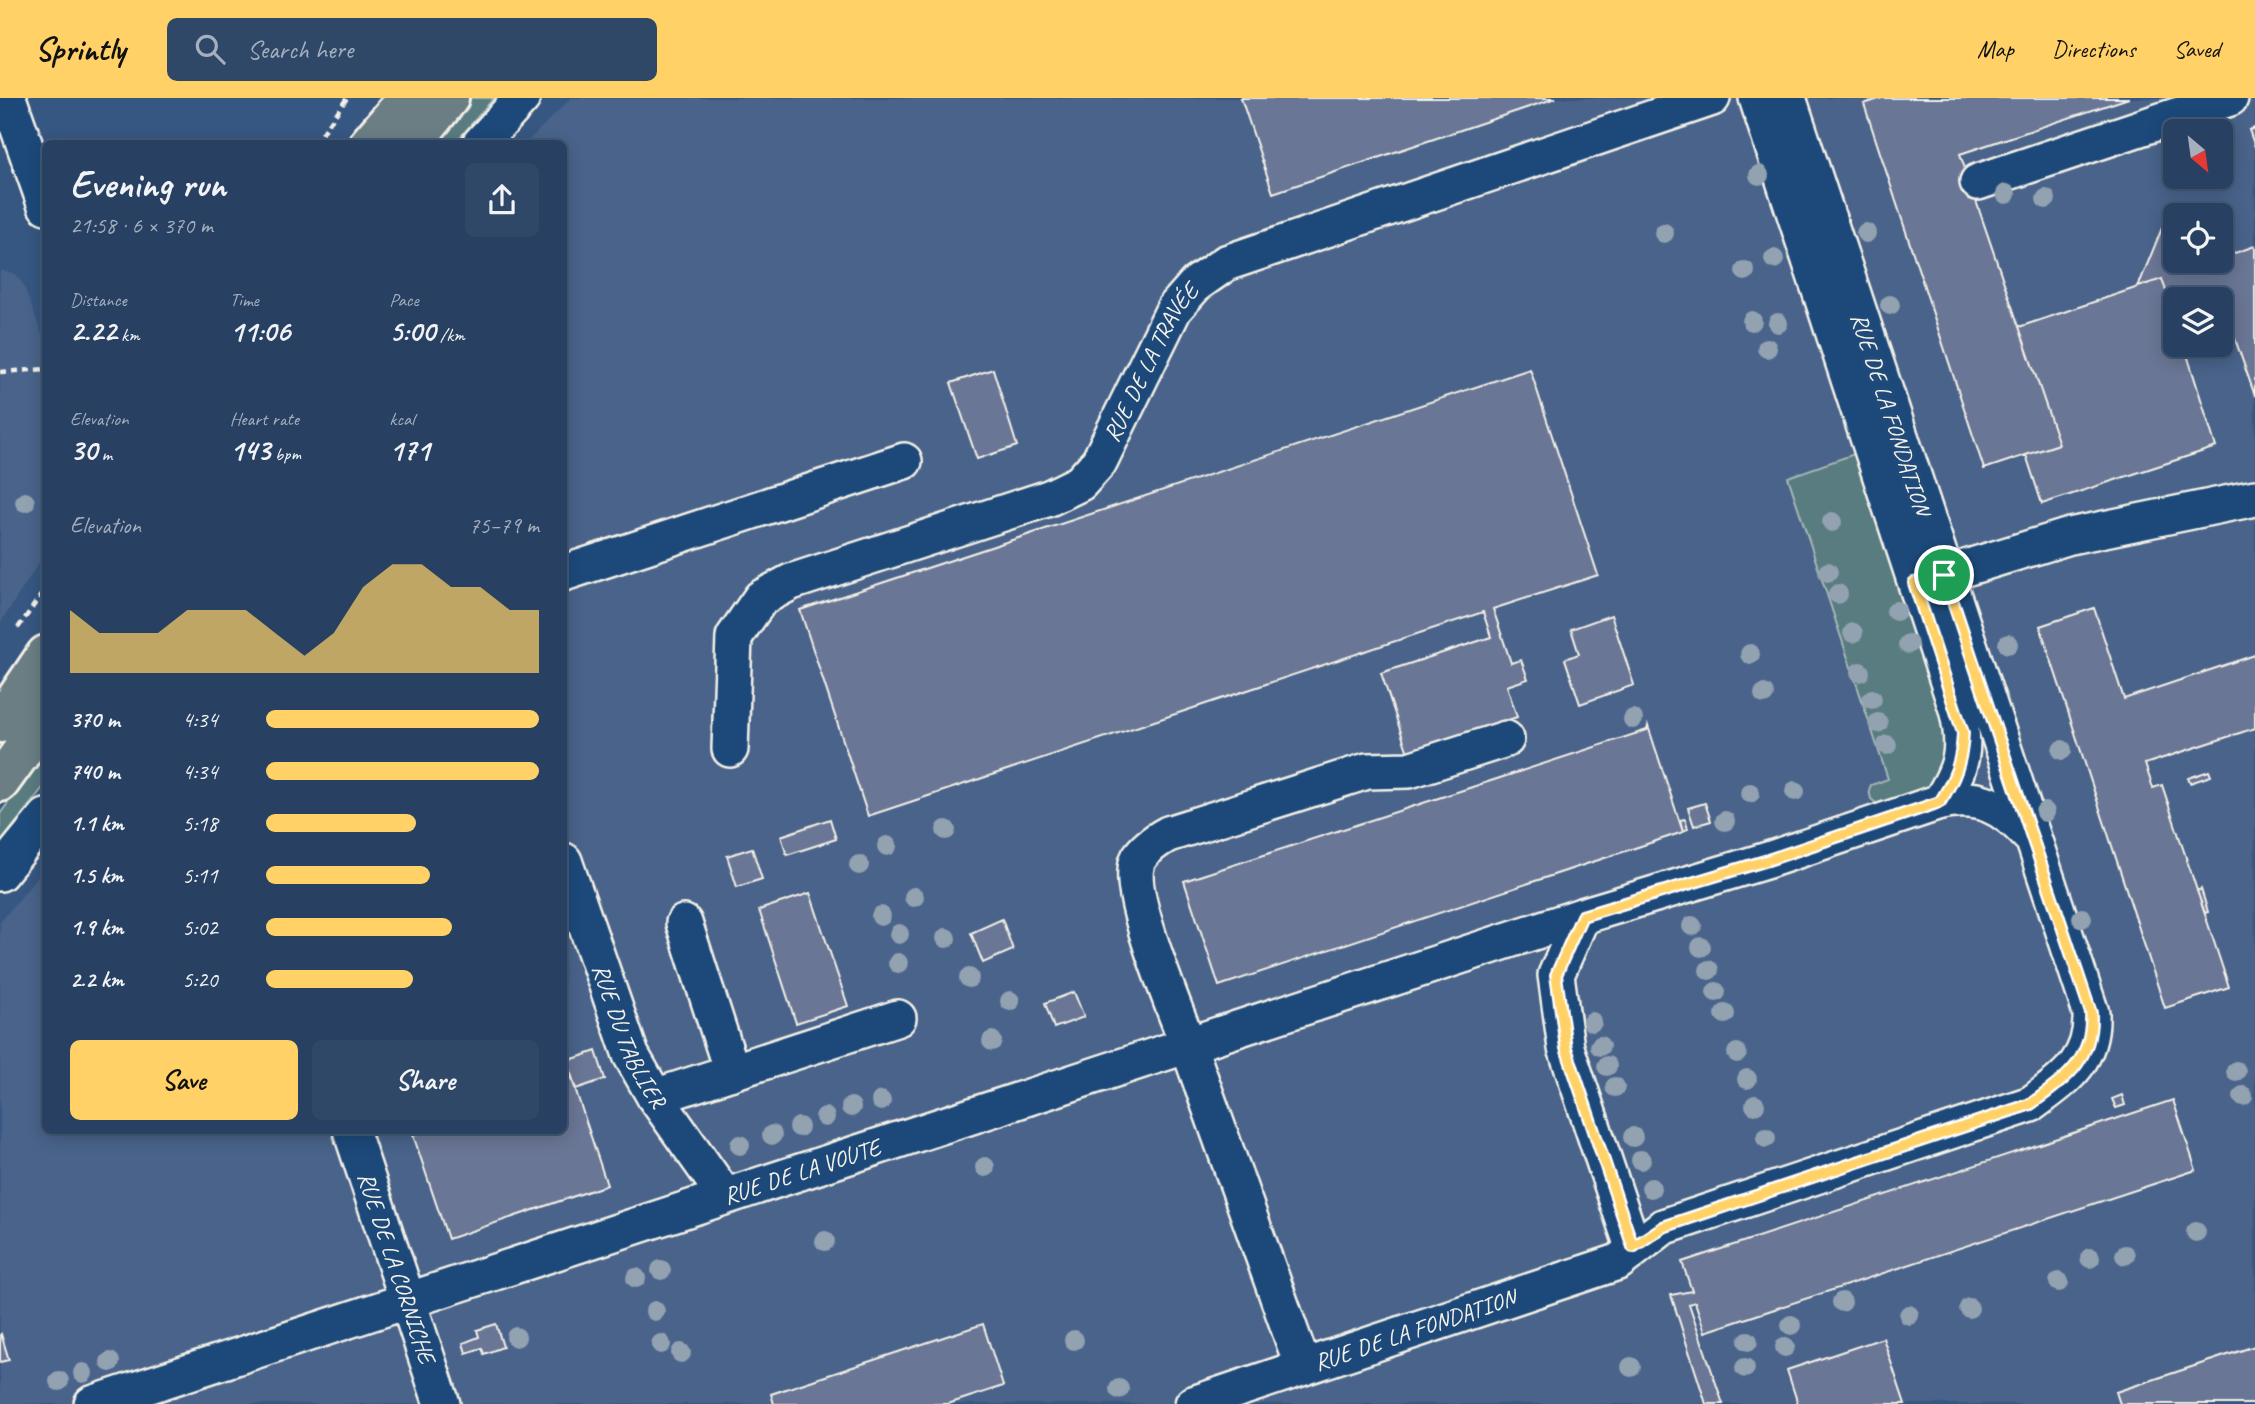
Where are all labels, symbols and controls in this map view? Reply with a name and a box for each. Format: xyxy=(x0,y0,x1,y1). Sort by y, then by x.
search box xyxy=(167,18,657,81)
text: Sprintly xyxy=(35,28,125,70)
icon: search xyxy=(191,30,229,68)
text: Search here xyxy=(247,33,353,66)
text: Map xyxy=(1977,34,2014,64)
text: Directions xyxy=(2052,34,2135,64)
text: Saved xyxy=(2173,34,2220,64)
north arrow xyxy=(2163,119,2233,189)
map controls xyxy=(2163,119,2233,357)
text: Evening run xyxy=(70,161,226,208)
button: share xyxy=(465,163,539,237)
button: locate xyxy=(2163,203,2233,273)
text: 21:58 · 6 × 370 m xyxy=(70,211,213,240)
street label: RUE DE LA TRAVÉE xyxy=(1096,274,1207,447)
button: layers xyxy=(2163,287,2233,357)
text: Distance xyxy=(70,288,127,312)
text: Time xyxy=(230,288,259,312)
text: Pace xyxy=(389,288,419,312)
street label: RUE DE LA FONDATION xyxy=(1844,309,1939,522)
text: 2.22 xyxy=(70,312,116,350)
text: 11:06 xyxy=(230,312,290,350)
text: 5:00 xyxy=(389,312,435,350)
text: km xyxy=(116,323,140,347)
text: /km xyxy=(435,323,465,347)
text: Elevation xyxy=(70,407,128,431)
text: Heart rate xyxy=(230,407,299,431)
text: kcal xyxy=(389,407,414,431)
text: 30 xyxy=(70,431,97,469)
text: 143 xyxy=(230,431,270,469)
text: 171 xyxy=(389,431,430,469)
text: m xyxy=(97,442,112,466)
text: bpm xyxy=(270,442,301,466)
text: Elevation xyxy=(70,511,141,540)
text: 75–79 m xyxy=(469,511,539,540)
pin xyxy=(1914,545,1974,605)
icon: arrive xyxy=(1925,556,1963,594)
text: 370 m xyxy=(70,705,120,734)
text: 4:34 xyxy=(182,705,218,734)
text: 740 m xyxy=(70,757,120,786)
text: 4:34 xyxy=(182,757,218,786)
text: 1.1 km xyxy=(70,809,124,838)
text: 5:18 xyxy=(182,809,218,838)
text: 1.5 km xyxy=(70,861,123,890)
text: 5:11 xyxy=(182,861,218,890)
text: 1.9 km xyxy=(70,913,123,942)
text: 5:02 xyxy=(182,913,218,942)
street label: RUE DU TABLIER xyxy=(586,960,674,1116)
text: 2.2 km xyxy=(70,965,124,994)
text: 5:20 xyxy=(182,965,218,994)
button: Save xyxy=(70,1040,298,1120)
button: Share xyxy=(312,1040,539,1120)
street label: RUE DE LA VOUTE xyxy=(720,1131,887,1211)
street label: RUE DE LA CORNICHE xyxy=(351,1168,443,1370)
street label: RUE DE LA FONDATION xyxy=(1310,1281,1523,1377)

